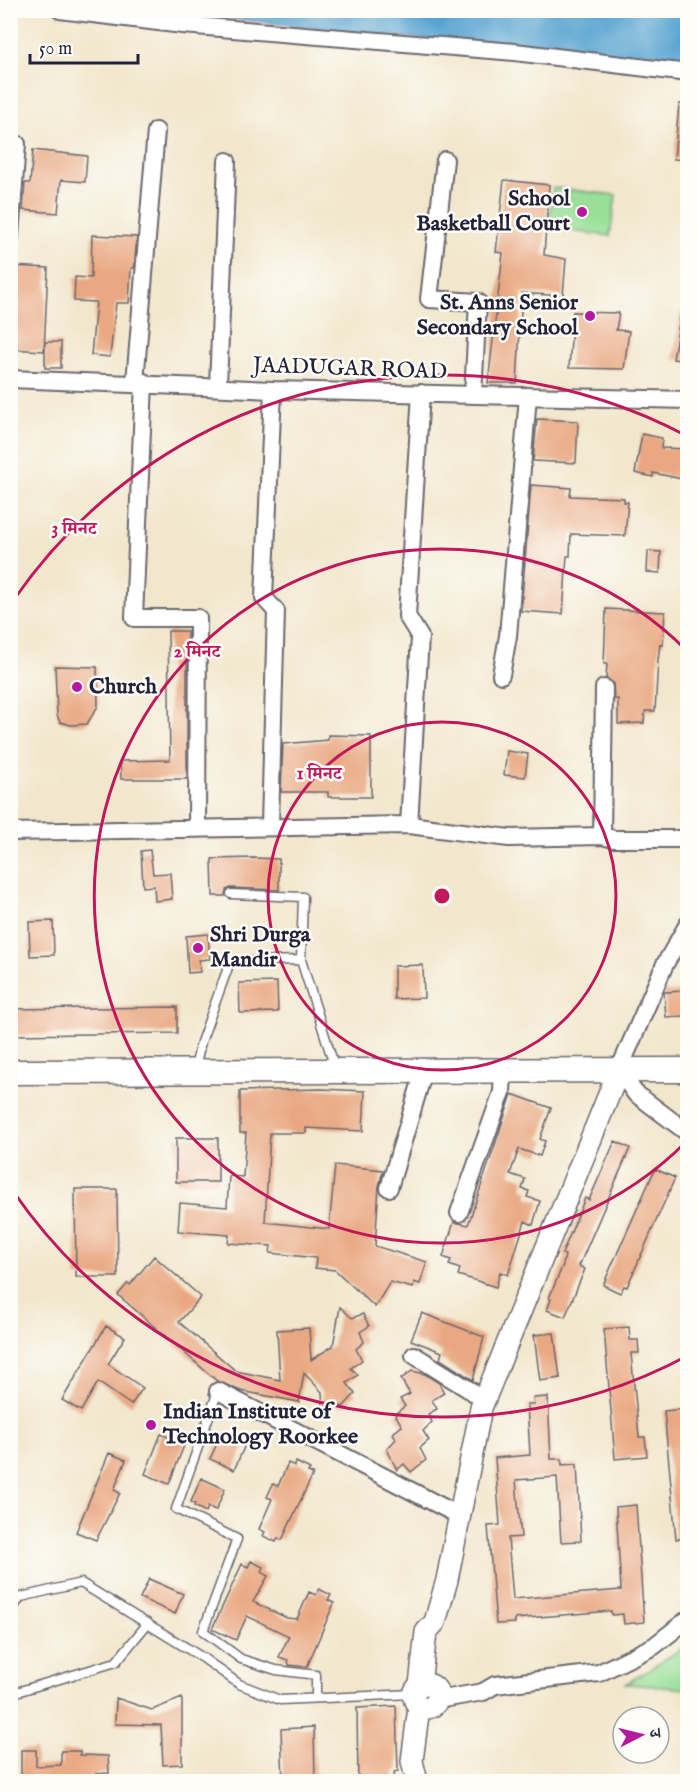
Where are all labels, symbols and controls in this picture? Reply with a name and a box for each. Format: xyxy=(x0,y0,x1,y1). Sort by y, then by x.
scale bar xyxy=(30,27,138,65)
text: 50 m xyxy=(39,38,72,61)
place label: School Basketball Court xyxy=(416,185,571,238)
marker: School Basketball Court xyxy=(575,205,589,219)
place label: St. Anns Senior Secondary School xyxy=(417,289,579,342)
marker: St. Anns Senior Secondary School xyxy=(583,309,597,323)
street label: JAADUGAR ROAD xyxy=(249,352,448,386)
text: 3 मिनट xyxy=(52,518,98,541)
text: 2 मिनट xyxy=(174,641,222,664)
place label: Church xyxy=(89,673,157,701)
marker: Church xyxy=(70,680,84,694)
text: 1 मिनट xyxy=(297,763,343,786)
centre of rings xyxy=(432,886,452,906)
place label: Shri Durga Mandir xyxy=(210,921,311,974)
marker: Shri Durga Mandir xyxy=(191,941,205,955)
place label: Indian Institute of Technology Roorkee xyxy=(162,1398,358,1451)
marker: Indian Institute of Technology Roorkee xyxy=(144,1418,158,1432)
north arrow xyxy=(611,1705,671,1765)
text: उ xyxy=(643,1727,665,1741)

